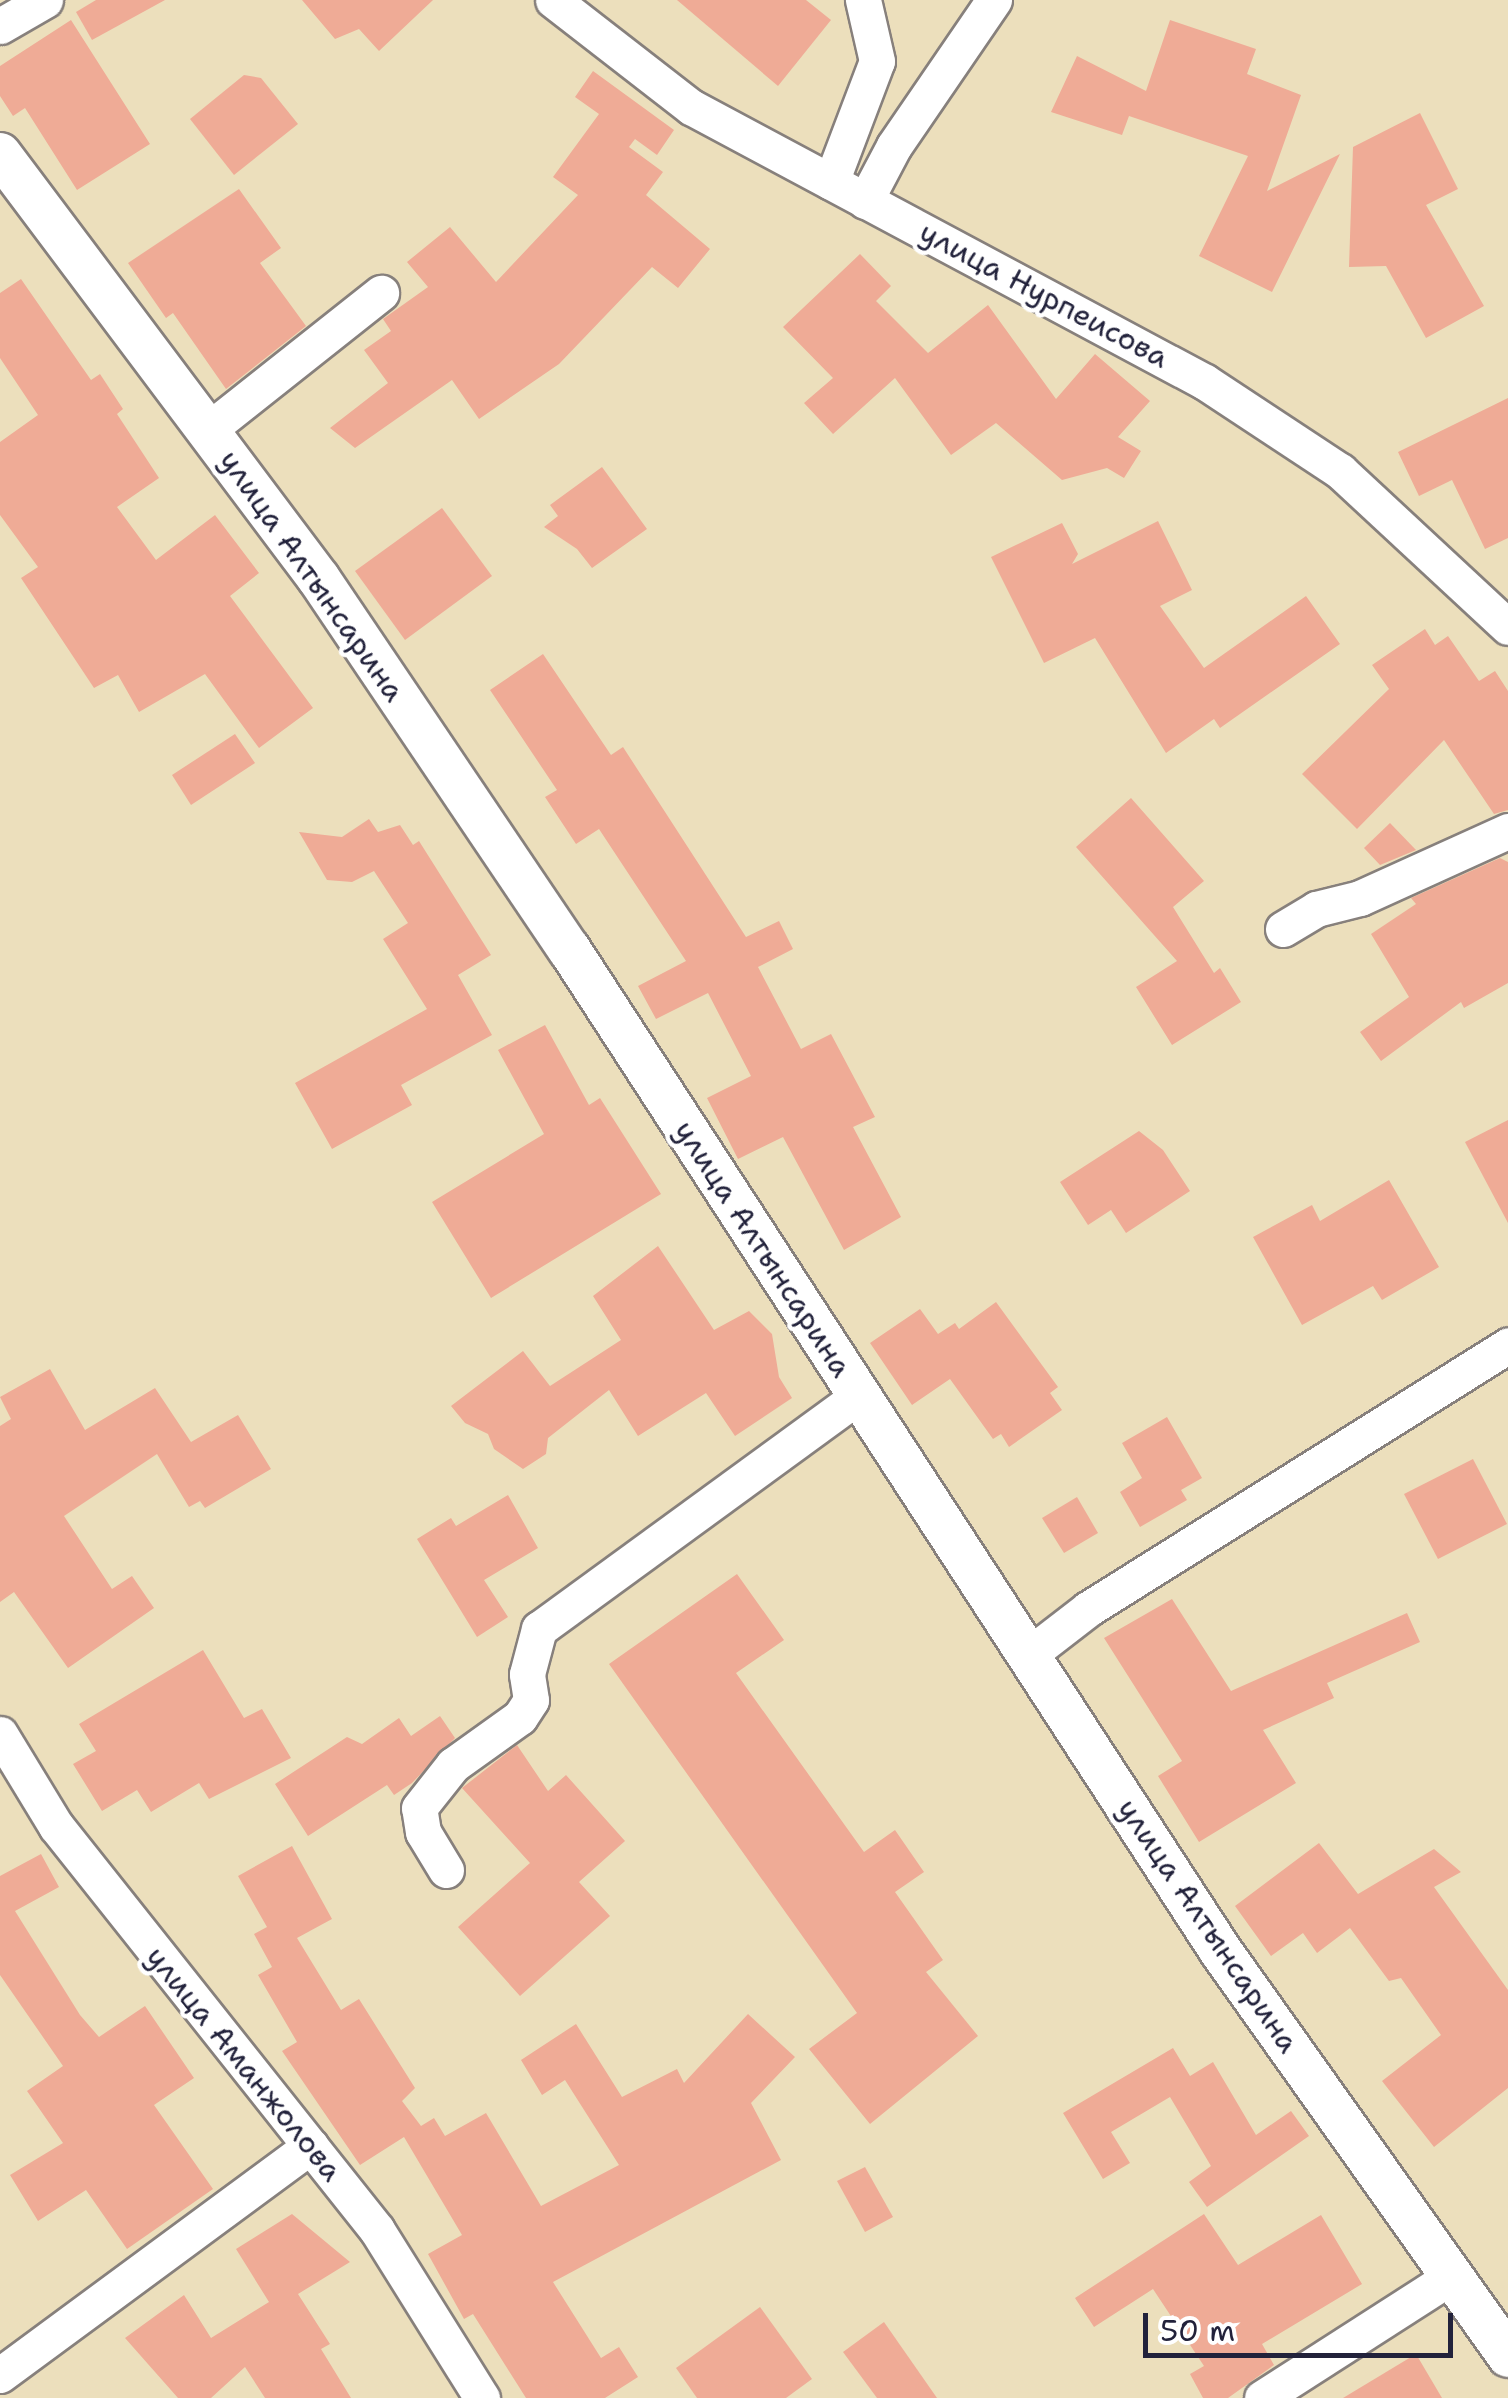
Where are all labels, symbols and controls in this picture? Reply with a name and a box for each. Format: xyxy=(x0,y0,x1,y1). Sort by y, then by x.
street label: улица Нурпеисова xyxy=(913,214,1175,376)
street label: улица Алтынсарина xyxy=(212,443,412,709)
street label: улица Алтынсарина xyxy=(667,1114,859,1384)
street label: улица Алтынсарина xyxy=(1110,1792,1306,2060)
street label: улица Аманжолова xyxy=(138,1939,350,2189)
scale bar xyxy=(1148,2293,1458,2355)
text: 50 m xyxy=(1160,2310,1235,2351)

